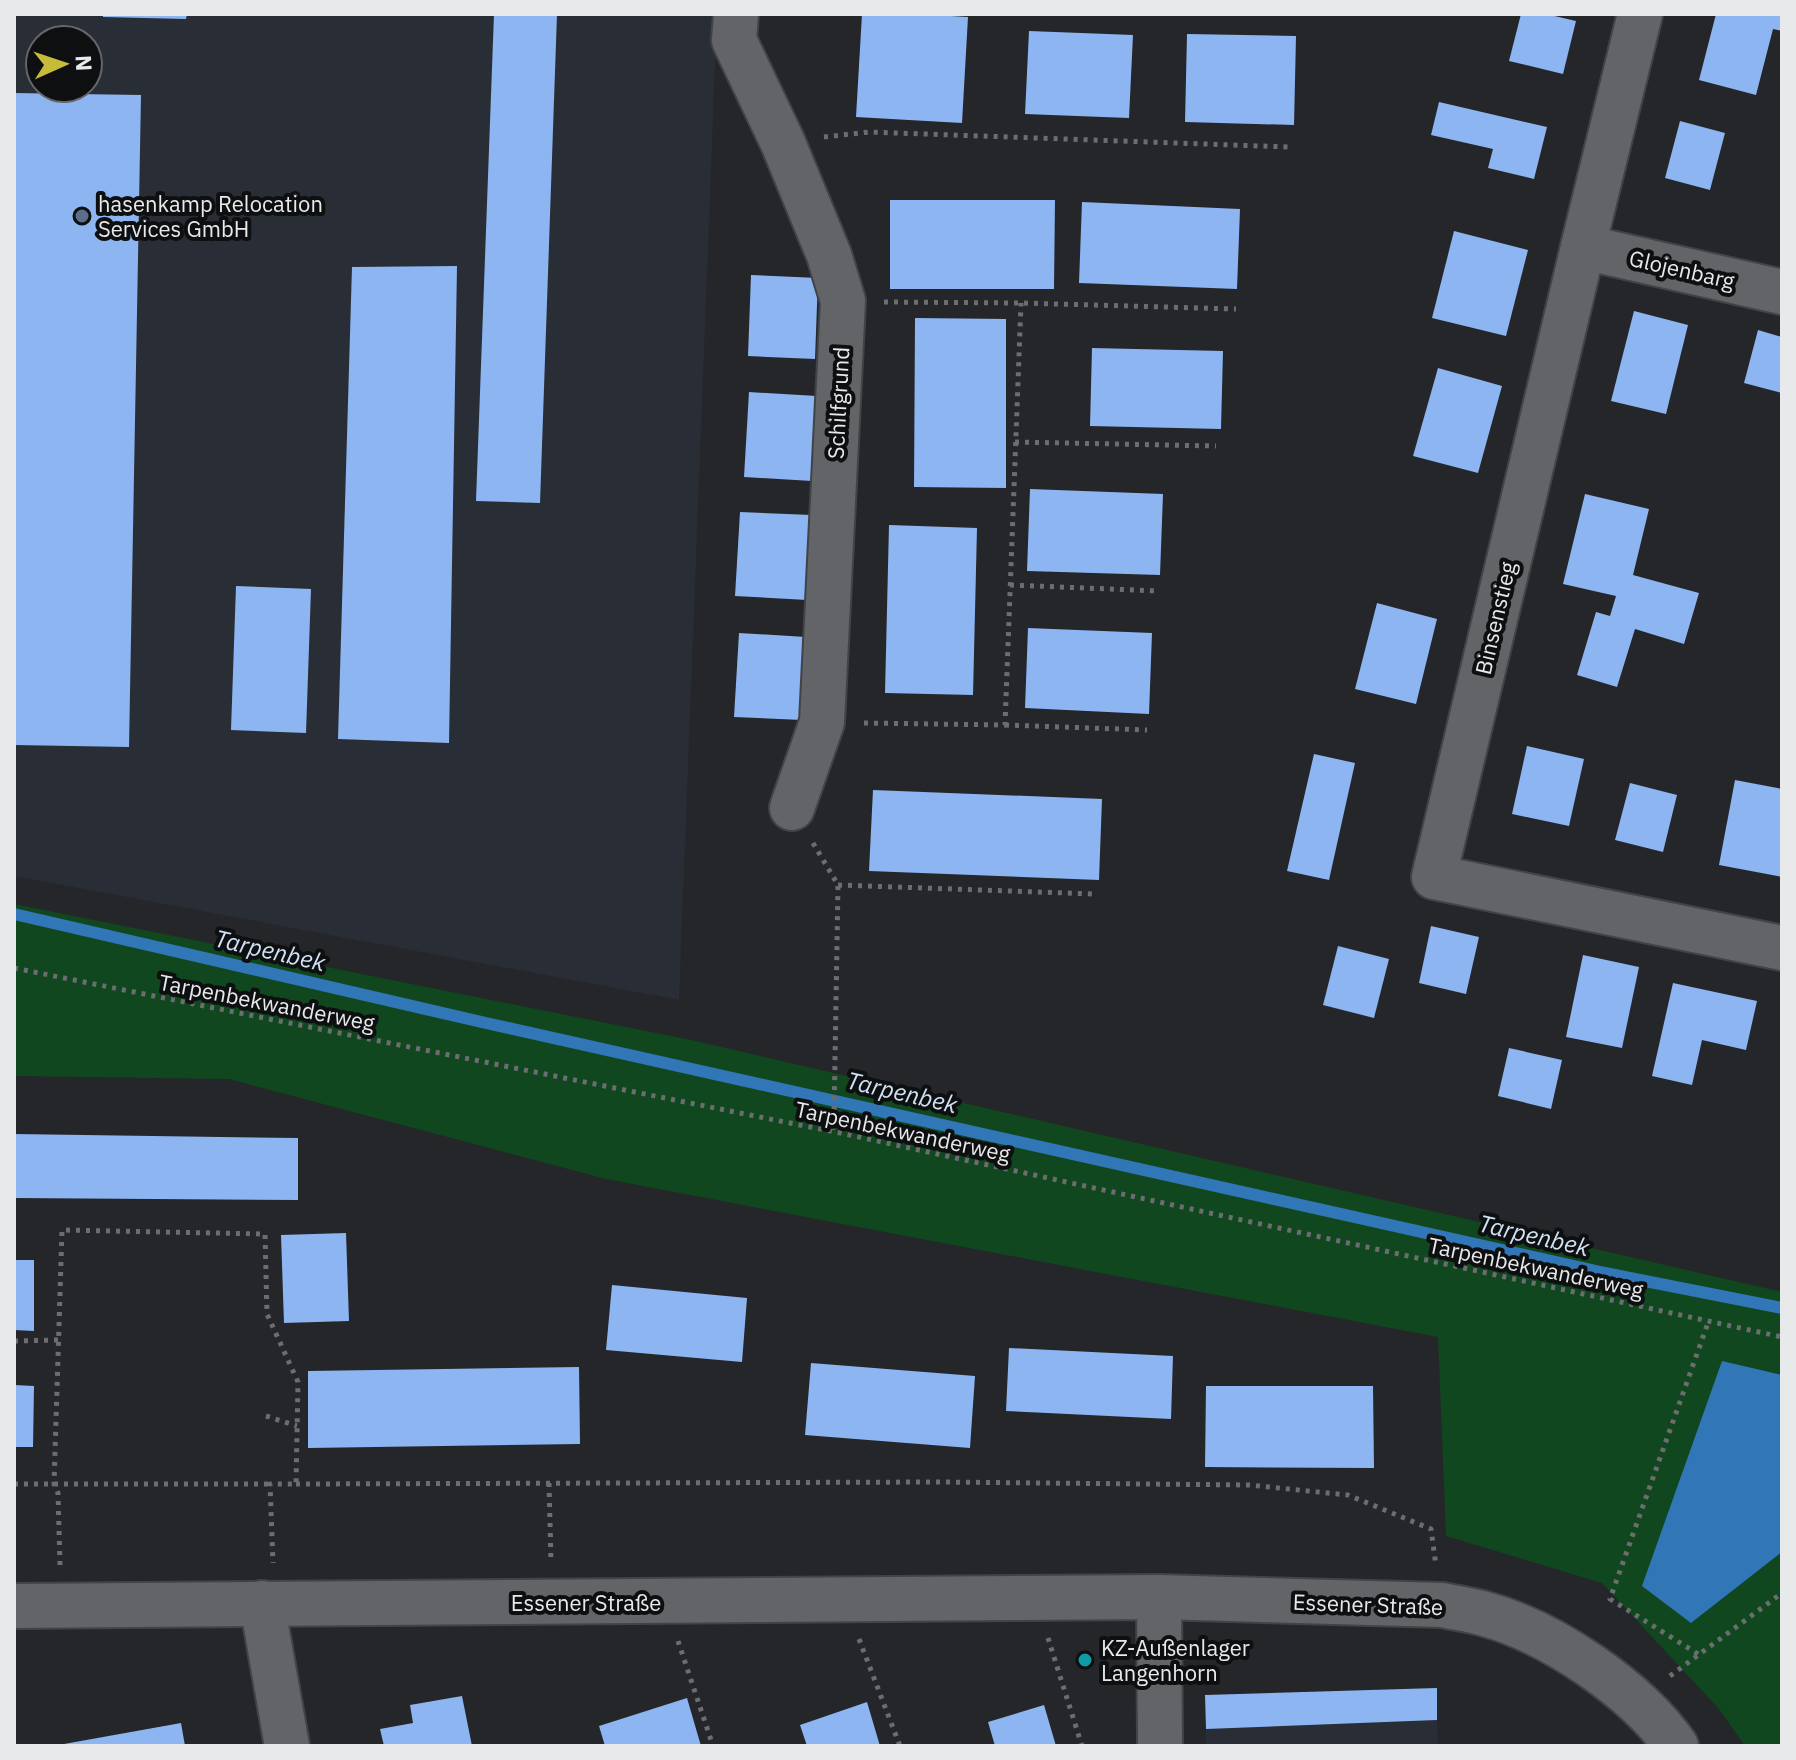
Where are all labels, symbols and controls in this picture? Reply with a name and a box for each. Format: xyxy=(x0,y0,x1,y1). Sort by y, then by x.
north arrow xyxy=(24,24,104,104)
text: N xyxy=(70,54,99,72)
place label: hasenkamp Relocation Services GmbH xyxy=(98,189,323,243)
marker: hasenkamp Relocation Services GmbH xyxy=(73,207,91,225)
street label: Glojenbarg xyxy=(1626,243,1738,295)
street label: Schilfgrund xyxy=(821,346,855,460)
street label: Binsenstieg xyxy=(1468,558,1522,677)
water label: Tarpenbek xyxy=(212,922,329,978)
street label: Tarpenbekwanderweg xyxy=(157,967,378,1037)
water label: Tarpenbek xyxy=(844,1064,961,1120)
street label: Tarpenbekwanderweg xyxy=(793,1094,1014,1168)
water label: Tarpenbek xyxy=(1476,1207,1593,1263)
street label: Tarpenbekwanderweg xyxy=(1426,1230,1647,1304)
street label: Essener Straße xyxy=(1292,1587,1444,1621)
street label: Essener Straße xyxy=(511,1588,661,1617)
place label: KZ-Außenlager Langenhorn xyxy=(1101,1633,1250,1687)
marker: KZ-Außenlager Langenhorn xyxy=(1076,1651,1094,1669)

